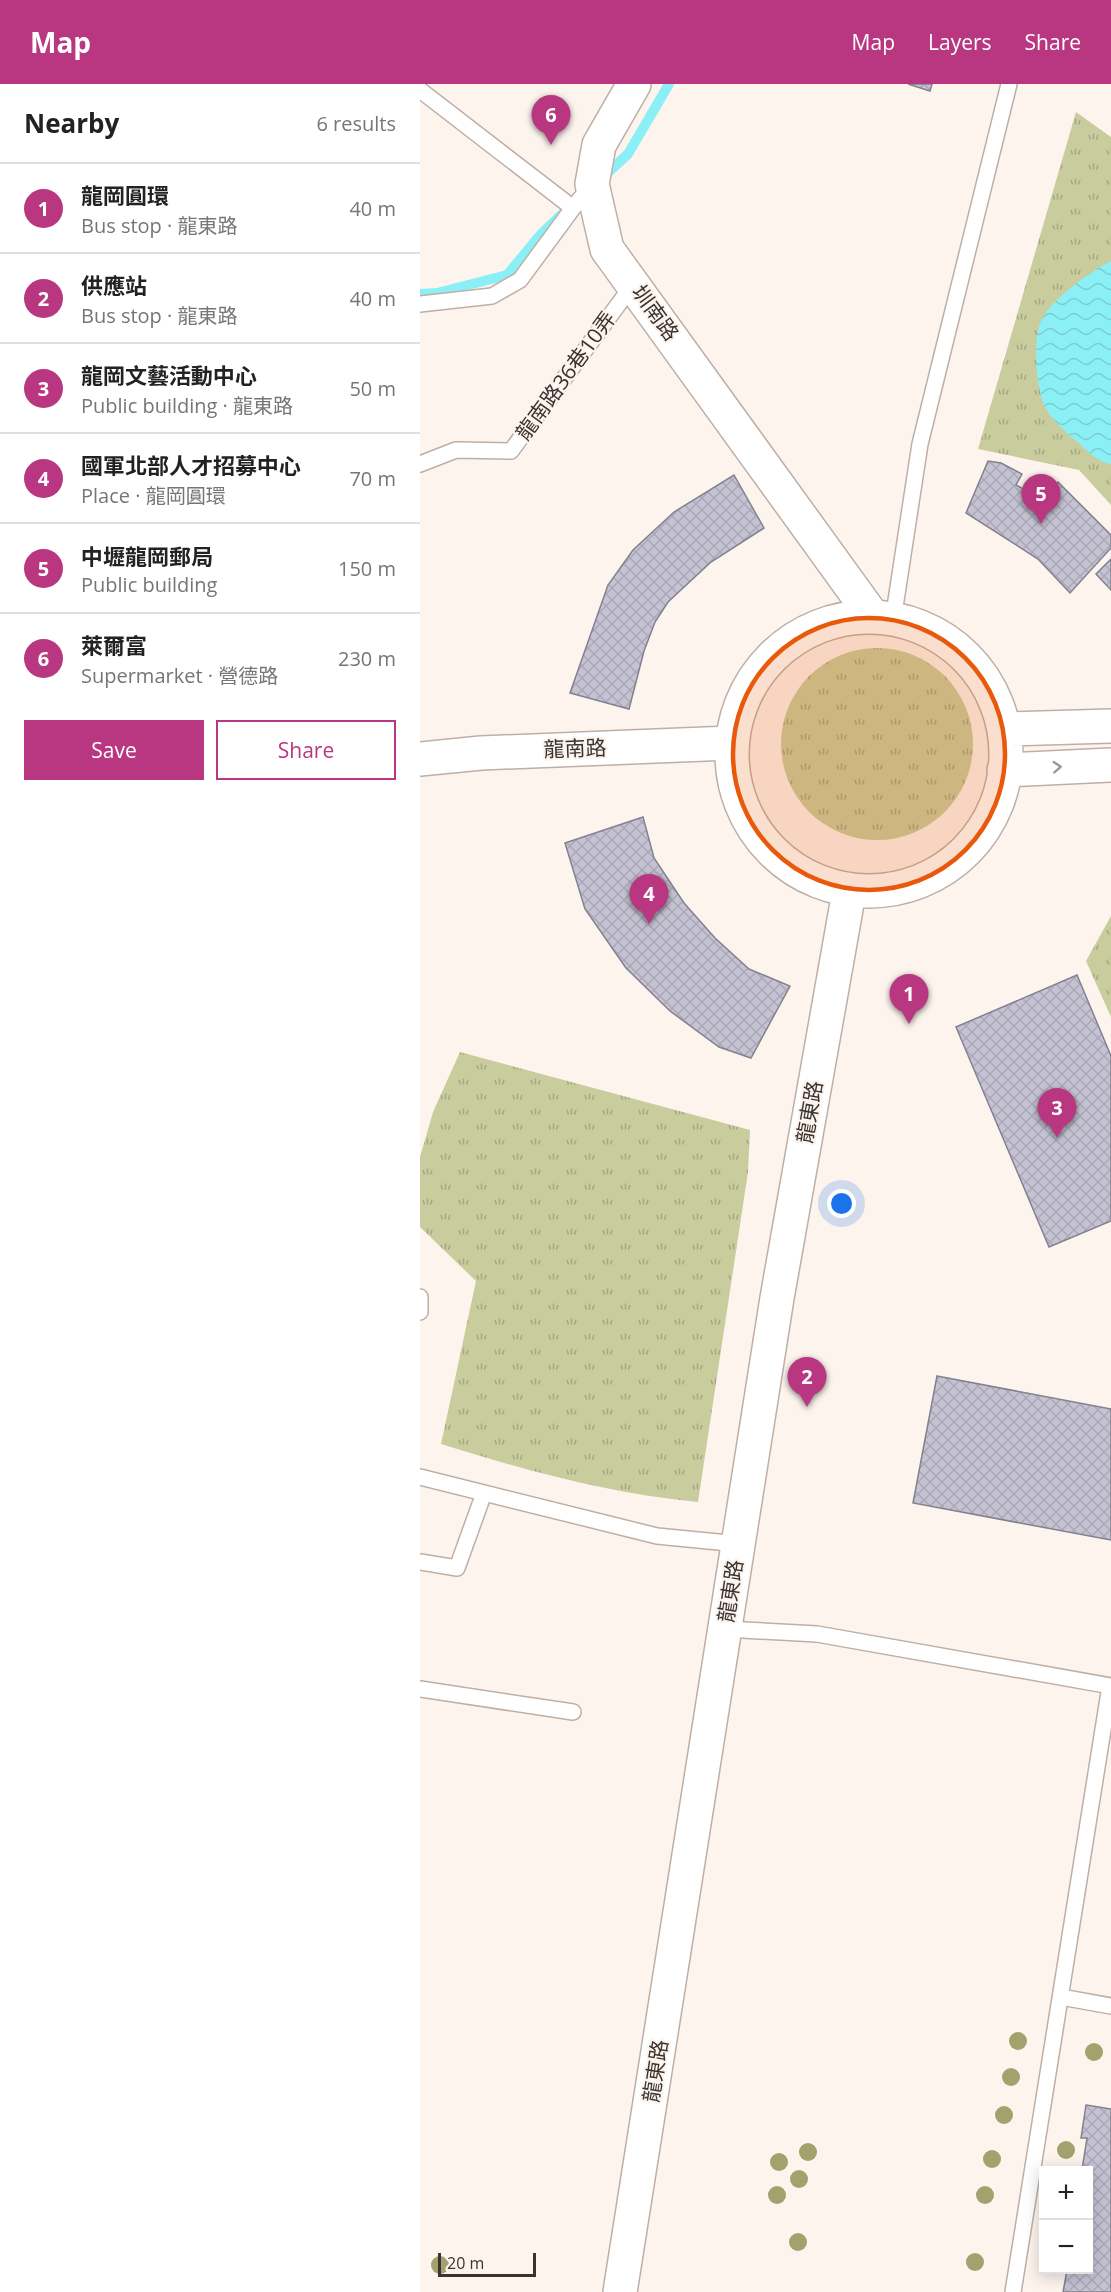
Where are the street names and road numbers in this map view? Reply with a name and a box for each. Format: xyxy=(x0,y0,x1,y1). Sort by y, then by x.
street label: 圳南路 xyxy=(626,279,686,346)
street label: 龍南路36巷10弄 xyxy=(509,305,621,446)
street label: 龍南路 xyxy=(543,733,607,763)
street label: 龍東路 xyxy=(790,1078,828,1145)
street label: 龍東路 xyxy=(711,1558,749,1624)
street label: 龍東路 xyxy=(636,2038,674,2104)

